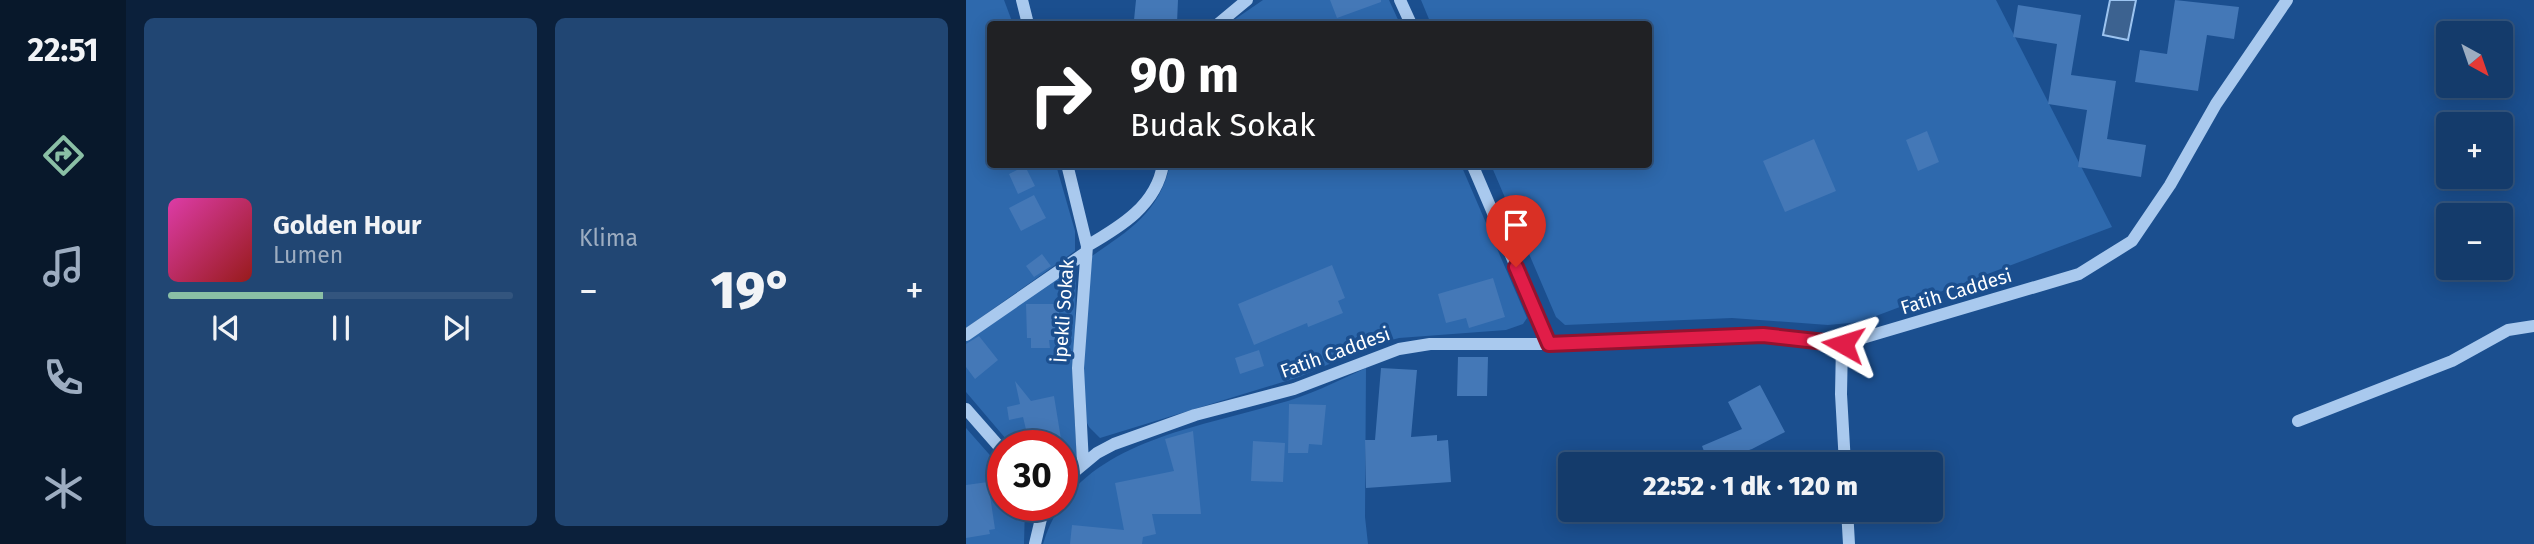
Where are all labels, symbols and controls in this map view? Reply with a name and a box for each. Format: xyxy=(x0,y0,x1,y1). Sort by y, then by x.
north arrow xyxy=(2436,21,2513,98)
map controls xyxy=(2436,21,2513,280)
text: 22:51 xyxy=(27,31,99,69)
text: 90 m xyxy=(1130,46,1239,105)
icon: right xyxy=(1015,49,1106,140)
text: Budak Sokak xyxy=(1130,106,1315,144)
button: + xyxy=(2436,112,2513,189)
icon: directions xyxy=(39,131,88,180)
pin xyxy=(1486,195,1546,267)
button: − xyxy=(2436,203,2513,280)
icon: arrive xyxy=(1497,206,1535,244)
text: Golden Hour xyxy=(273,210,421,241)
text: Klima xyxy=(579,224,638,252)
text: Lumen xyxy=(273,241,343,269)
icon: music xyxy=(39,242,88,291)
street label: İpekli Sokak xyxy=(1048,258,1079,364)
text: 19° xyxy=(711,259,792,322)
street label: Fatih Caddesi xyxy=(1898,264,2015,319)
text: − xyxy=(579,268,598,314)
text: + xyxy=(905,268,924,314)
position arrow xyxy=(1806,307,1880,381)
icon: previous xyxy=(207,309,245,347)
icon: pause xyxy=(322,309,360,347)
icon: next xyxy=(437,309,475,347)
street label: Fatih Caddesi xyxy=(1277,322,1393,383)
icon: phone xyxy=(39,353,88,402)
speed limit sign: 30 xyxy=(987,430,1078,521)
icon: climate xyxy=(39,464,88,513)
text: 22:52 · 1 dk · 120 m xyxy=(1643,471,1858,502)

